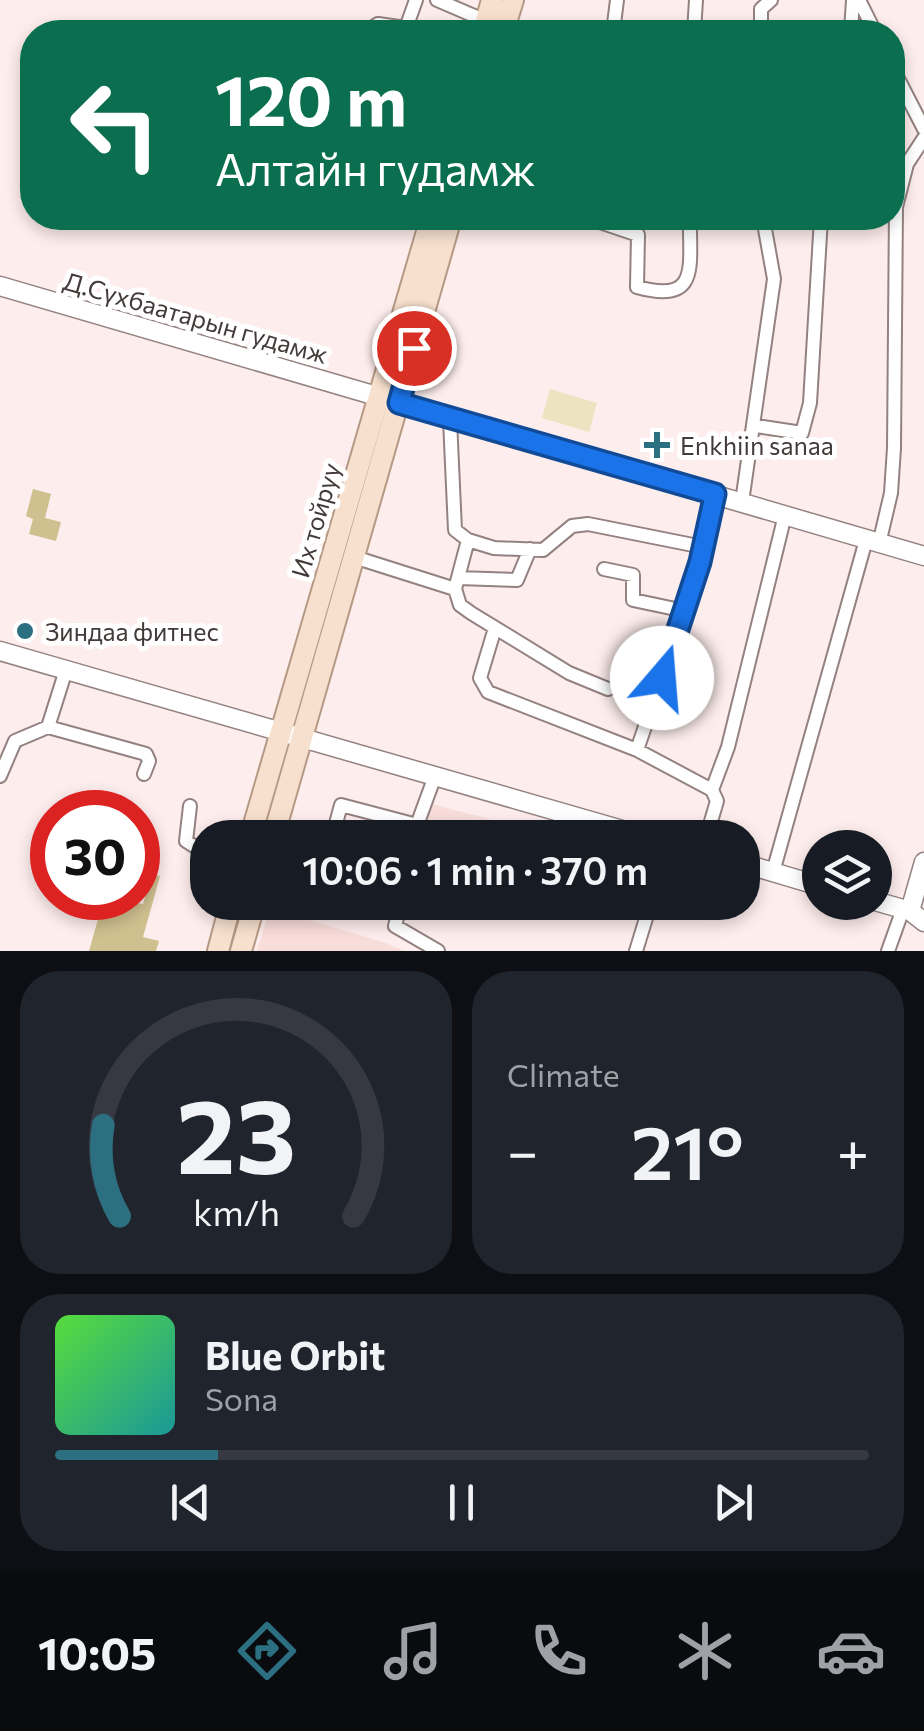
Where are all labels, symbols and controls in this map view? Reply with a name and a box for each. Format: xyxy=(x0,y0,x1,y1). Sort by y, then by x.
text: 120 m xyxy=(215,55,407,140)
icon: left xyxy=(50,60,180,190)
text: Алтайн гудамж xyxy=(215,140,536,195)
street label: Д.Сүхбаатарын гудамж xyxy=(60,265,332,369)
pin xyxy=(372,306,457,391)
icon: arrive xyxy=(387,321,442,376)
place label: Enkhiin sanaa xyxy=(680,430,834,460)
marker: Enkhiin sanaa xyxy=(644,432,670,458)
street label: Их тойруу xyxy=(284,459,346,581)
place label: Зиндаа фитнес xyxy=(45,616,219,646)
marker: Зиндаа фитнес xyxy=(14,620,36,642)
position arrow xyxy=(610,626,714,730)
speed limit sign: 30 xyxy=(30,790,160,920)
map controls xyxy=(802,830,892,920)
button: layers xyxy=(802,830,892,920)
text: 10:06 · 1 min · 370 m xyxy=(302,846,648,893)
text: Climate xyxy=(507,1054,620,1094)
text: 23 xyxy=(176,1068,296,1195)
text: 21° xyxy=(631,1104,744,1195)
text: − xyxy=(507,1116,538,1183)
text: + xyxy=(837,1116,869,1183)
text: km/h xyxy=(193,1190,279,1233)
text: Blue Orbit xyxy=(205,1331,385,1378)
text: Sona xyxy=(205,1378,278,1418)
icon: previous xyxy=(163,1475,218,1530)
icon: pause xyxy=(434,1475,489,1530)
icon: next xyxy=(706,1475,761,1530)
icon: directions xyxy=(232,1616,302,1686)
icon: music xyxy=(378,1616,448,1686)
icon: phone xyxy=(524,1616,594,1686)
icon: climate xyxy=(670,1616,740,1686)
icon: car xyxy=(816,1616,886,1686)
text: 10:05 xyxy=(38,1624,156,1679)

